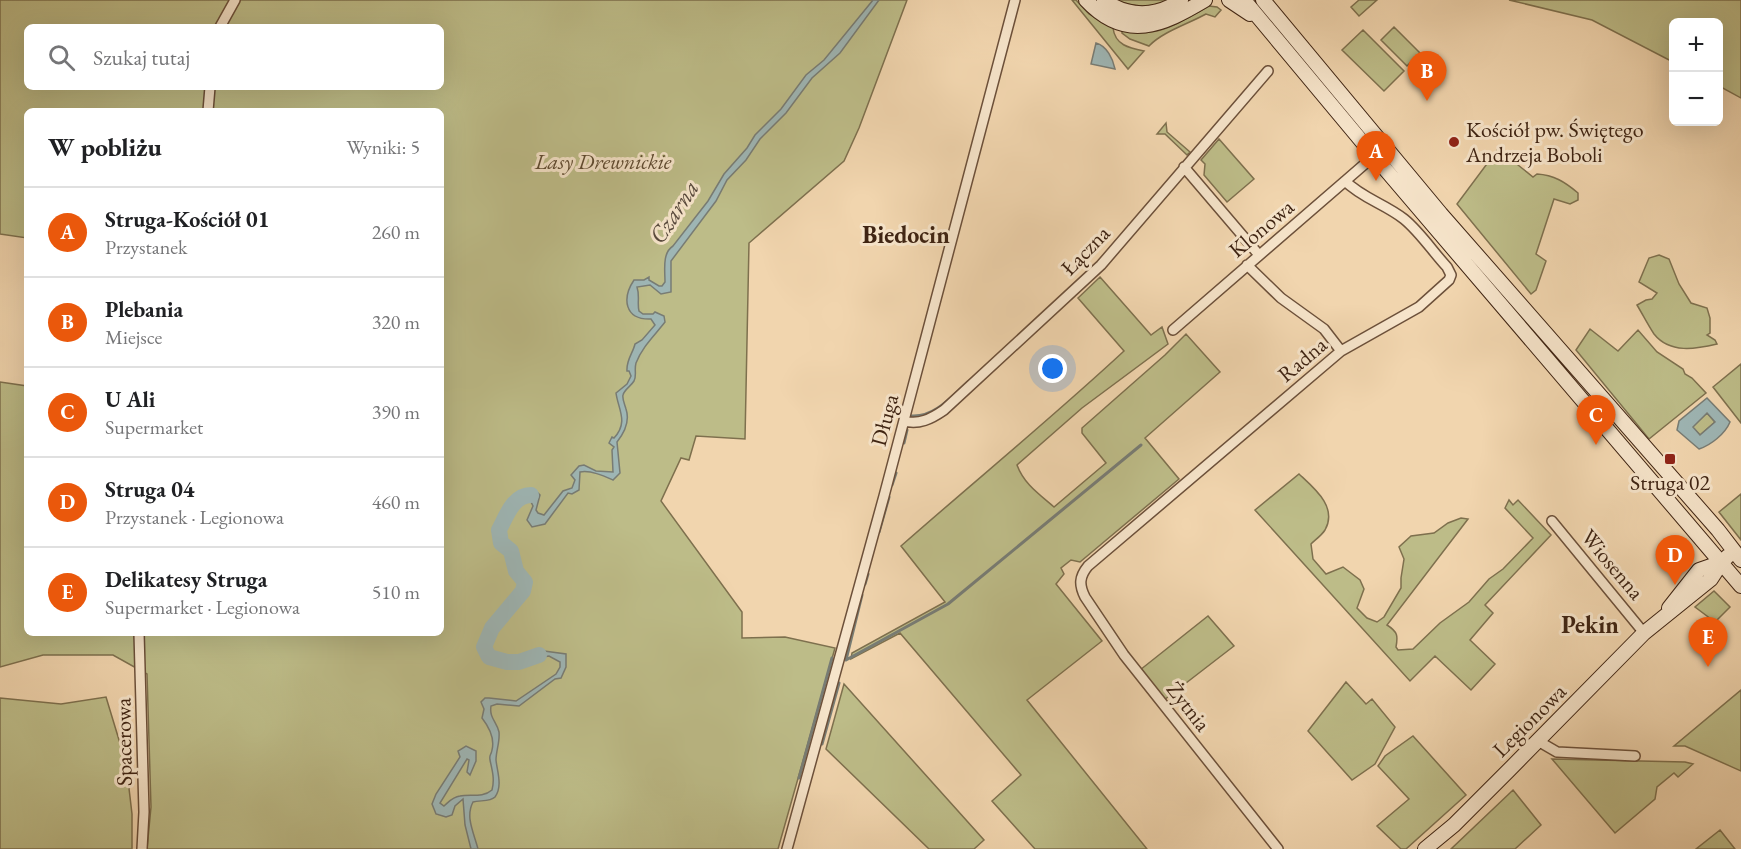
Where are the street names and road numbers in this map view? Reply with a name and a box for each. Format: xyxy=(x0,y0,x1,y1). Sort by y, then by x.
street label: Klonowa xyxy=(1223,192,1300,264)
street label: Łączna xyxy=(1055,219,1116,282)
street label: Radna xyxy=(1272,330,1333,388)
street label: Długa xyxy=(864,391,905,449)
street label: Wiosenna xyxy=(1575,523,1651,606)
street label: Żytnia xyxy=(1160,675,1217,737)
street label: Legionowa xyxy=(1486,677,1573,763)
street label: Spacerowa xyxy=(108,697,139,786)

